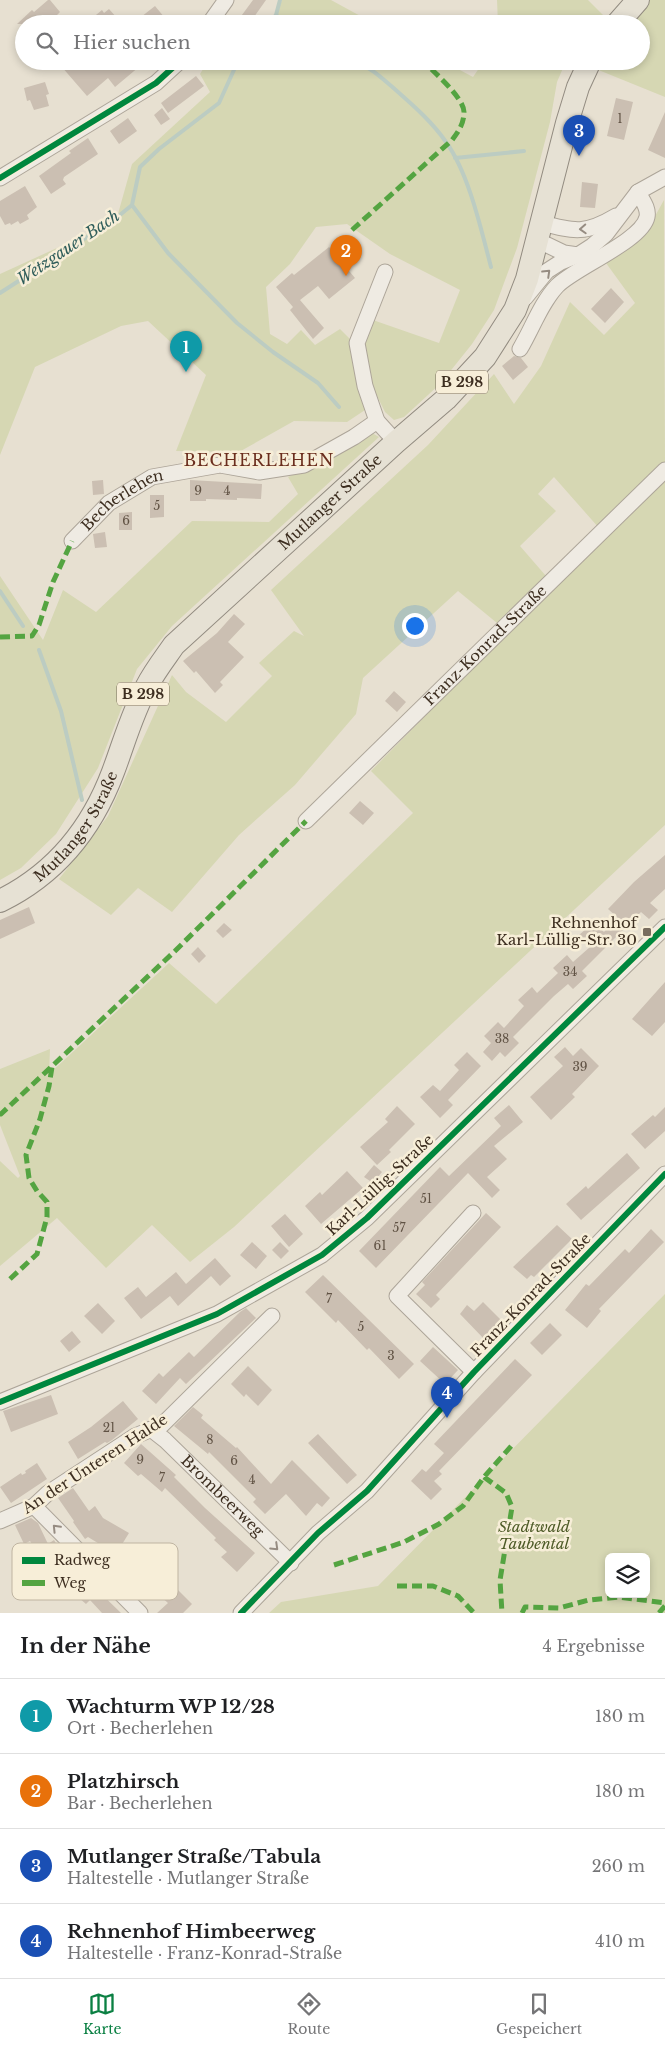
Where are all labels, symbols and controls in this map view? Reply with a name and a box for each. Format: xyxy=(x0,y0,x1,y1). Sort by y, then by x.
search box xyxy=(15,15,650,70)
icon: search xyxy=(33,29,61,57)
text: Hier suchen xyxy=(73,31,191,54)
house number: 1 xyxy=(617,111,623,126)
pin: 3 xyxy=(563,115,595,156)
water label: Wetzgauer Bach xyxy=(13,205,123,289)
one-way arrow xyxy=(579,223,587,234)
pin: 2 xyxy=(330,235,362,276)
one-way arrow xyxy=(541,270,550,279)
pin: 1 xyxy=(170,331,202,372)
road number: B 298 xyxy=(436,371,488,394)
district label: BECHERLEHEN xyxy=(184,450,334,470)
street label: Mutlanger Straße xyxy=(274,450,385,554)
street label: Becherlehen xyxy=(77,465,165,535)
house number: 9 xyxy=(194,483,202,498)
house number: 4 xyxy=(223,483,231,498)
house number: 5 xyxy=(154,498,161,513)
house number: 6 xyxy=(122,513,130,528)
street label: Franz-Konrad-Straße xyxy=(420,581,551,709)
your location xyxy=(402,613,428,639)
road number: B 298 xyxy=(117,682,169,706)
street label: Mutlanger Straße xyxy=(30,768,121,886)
place label: Rehnenhof Karl-Lüllig-Str. 30 xyxy=(496,913,639,949)
marker: Rehnenhof Karl-Lüllig-Str. 30 xyxy=(641,926,653,938)
house number: 34 xyxy=(563,964,577,979)
house number: 38 xyxy=(495,1031,509,1046)
house number: 39 xyxy=(572,1059,588,1074)
street label: Karl-Lüllig-Straße xyxy=(322,1130,437,1239)
house number: 51 xyxy=(420,1191,432,1206)
house number: 57 xyxy=(393,1220,406,1235)
street label: Franz-Konrad-Straße xyxy=(467,1229,595,1360)
house number: 61 xyxy=(373,1238,387,1253)
house number: 7 xyxy=(326,1291,333,1306)
house number: 5 xyxy=(358,1319,365,1334)
house number: 3 xyxy=(387,1348,395,1363)
pin: 4 xyxy=(431,1377,463,1418)
street label: An der Unteren Halde xyxy=(18,1410,171,1518)
house number: 21 xyxy=(103,1420,115,1435)
house number: 8 xyxy=(206,1432,214,1447)
street label: Brombeerweg xyxy=(177,1451,269,1541)
house number: 9 xyxy=(136,1452,144,1467)
house number: 6 xyxy=(230,1453,238,1468)
house number: 7 xyxy=(159,1470,166,1485)
house number: 4 xyxy=(248,1472,256,1487)
park label: Stadtwald Taubental xyxy=(498,1517,570,1553)
one-way arrow xyxy=(53,1525,62,1534)
one-way arrow xyxy=(270,1541,279,1550)
legend xyxy=(12,1543,178,1600)
text: Radweg xyxy=(54,1551,111,1569)
map controls xyxy=(605,1553,650,1598)
button: layers xyxy=(605,1553,650,1598)
text: Weg xyxy=(53,1574,86,1592)
text: In der Nähe xyxy=(20,1633,151,1659)
text: 4 Ergebnisse xyxy=(542,1636,645,1656)
text: Wachturm WP 12/28 xyxy=(67,1695,275,1718)
text: 1 xyxy=(33,1706,39,1726)
text: 180 m xyxy=(595,1706,645,1726)
text: Ort · Becherlehen xyxy=(67,1718,213,1738)
text: Platzhirsch xyxy=(67,1770,179,1793)
text: 2 xyxy=(31,1781,41,1801)
text: 180 m xyxy=(595,1781,645,1801)
text: Bar · Becherlehen xyxy=(67,1793,213,1813)
text: Mutlanger Straße/Tabula xyxy=(67,1845,321,1868)
text: 3 xyxy=(31,1856,41,1876)
text: 260 m xyxy=(592,1856,645,1876)
text: Haltestelle · Mutlanger Straße xyxy=(67,1868,309,1888)
text: Rehnenhof Himbeerweg xyxy=(67,1920,315,1943)
text: 4 xyxy=(31,1931,41,1951)
text: 410 m xyxy=(595,1931,645,1951)
text: Haltestelle · Franz-Konrad-Straße xyxy=(67,1943,342,1963)
tab: Karte xyxy=(83,1990,122,2038)
tab: Route xyxy=(287,1990,330,2038)
tab: Gespeichert xyxy=(496,1990,582,2038)

